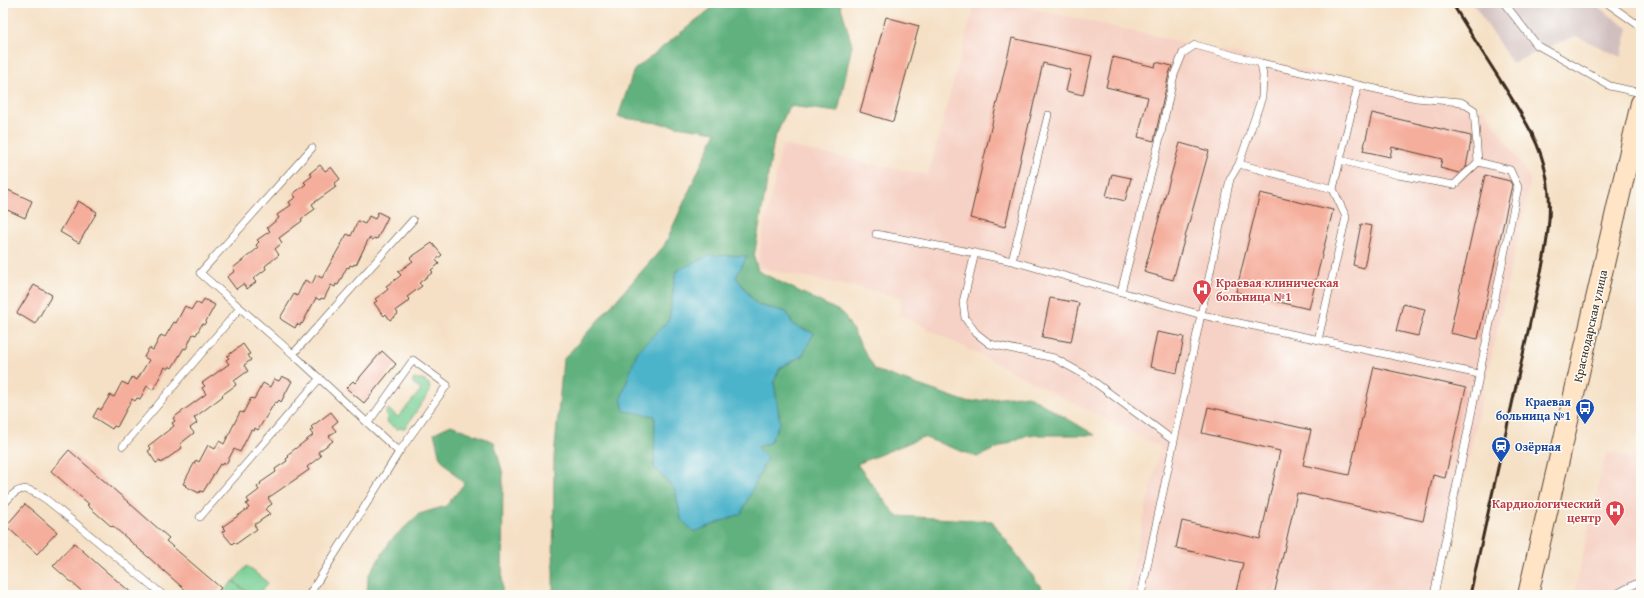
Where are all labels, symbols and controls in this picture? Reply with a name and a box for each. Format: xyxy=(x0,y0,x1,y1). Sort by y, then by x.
street label: Краснодарская улица xyxy=(1569,268,1611,384)
place label: Краевая клиническая больница №1 xyxy=(1216,274,1339,305)
hospital icon: Краевая клиническая больница №1 xyxy=(1191,278,1213,306)
place label: Краевая больница №1 xyxy=(1496,393,1572,424)
bus stop icon: Краевая больница №1 xyxy=(1574,397,1596,425)
station icon: Озёрная xyxy=(1490,435,1512,463)
place label: Озёрная xyxy=(1515,438,1561,455)
place label: Кардиологический центр xyxy=(1492,495,1601,526)
hospital icon: Кардиологический центр xyxy=(1604,499,1626,527)

